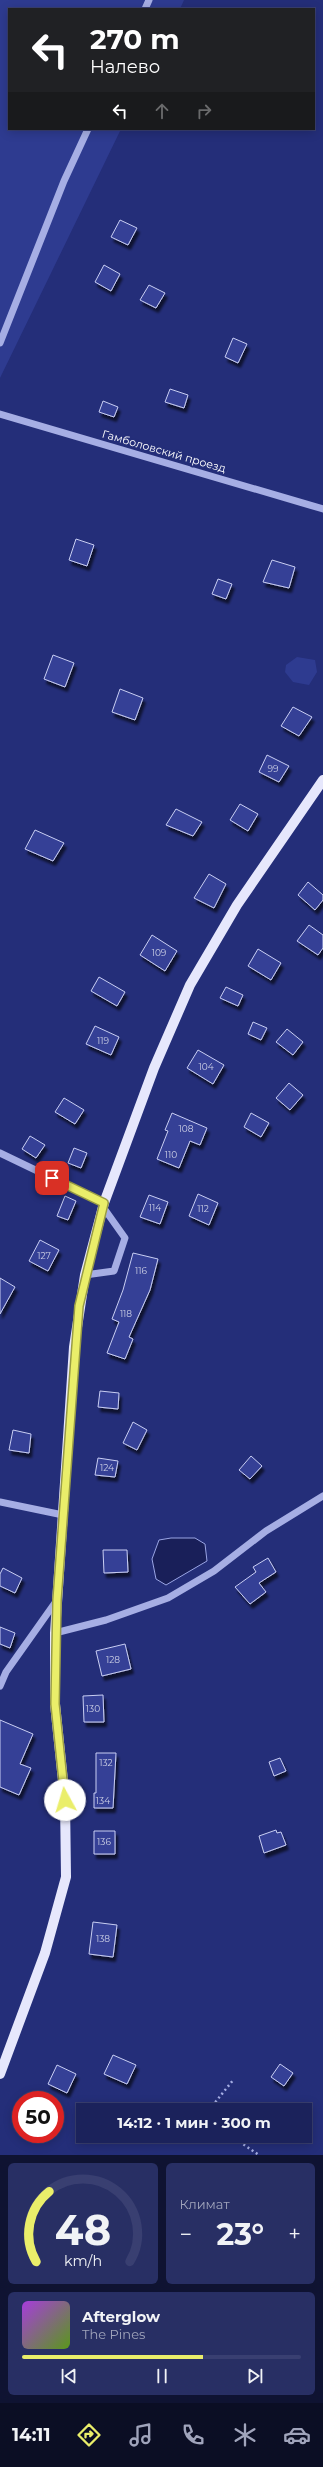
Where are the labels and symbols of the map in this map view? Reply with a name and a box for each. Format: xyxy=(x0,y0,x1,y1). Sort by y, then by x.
street label: Гамболовский проезд xyxy=(100,427,228,475)
house number: 99 xyxy=(268,763,279,774)
house number: 109 xyxy=(152,947,167,958)
house number: 119 xyxy=(97,1035,110,1046)
house number: 104 xyxy=(198,1061,214,1072)
house number: 108 xyxy=(179,1123,194,1134)
house number: 110 xyxy=(165,1149,177,1160)
pin xyxy=(35,1161,69,1195)
house number: 114 xyxy=(149,1202,161,1213)
house number: 112 xyxy=(197,1203,209,1214)
house number: 127 xyxy=(37,1250,51,1261)
house number: 116 xyxy=(135,1265,148,1276)
house number: 118 xyxy=(120,1308,132,1319)
house number: 124 xyxy=(100,1462,114,1473)
house number: 128 xyxy=(106,1654,120,1665)
house number: 130 xyxy=(86,1703,100,1714)
house number: 132 xyxy=(99,1757,113,1768)
position arrow xyxy=(44,1779,86,1821)
house number: 134 xyxy=(96,1795,110,1806)
house number: 136 xyxy=(97,1836,111,1847)
house number: 138 xyxy=(96,1933,110,1944)
speed limit sign: 50 xyxy=(12,2091,64,2143)

